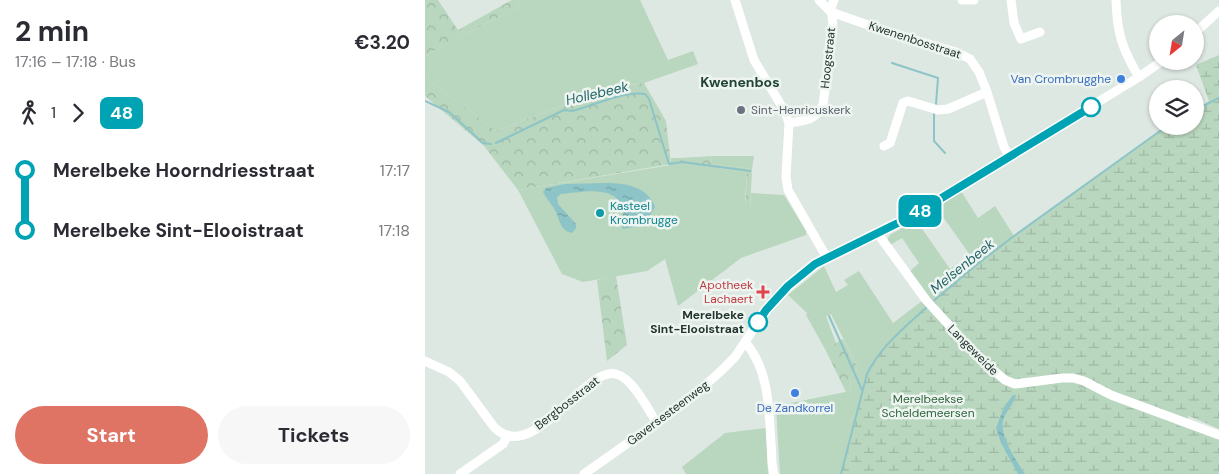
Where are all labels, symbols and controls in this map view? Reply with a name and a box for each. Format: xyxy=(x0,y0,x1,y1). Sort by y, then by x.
text: 2 min xyxy=(15,13,89,50)
north arrow xyxy=(1149,15,1204,70)
map controls xyxy=(1149,15,1204,135)
street label: Kwenenbosstraat xyxy=(867,18,963,63)
street label: Hoogstraat xyxy=(817,26,839,89)
text: €3.20 xyxy=(354,30,410,55)
text: 17:16 – 17:18 · Bus xyxy=(15,51,136,72)
place label: Van Crombrugghe xyxy=(1010,71,1111,87)
district label: Kwenenbos xyxy=(700,73,780,91)
marker: Van Crombrugghe xyxy=(1115,73,1127,85)
water label: Hollebeek xyxy=(564,77,631,109)
button: layers xyxy=(1149,80,1204,135)
unlabelled marker xyxy=(1081,97,1101,117)
icon: walk xyxy=(15,99,43,127)
icon: forward xyxy=(64,99,92,127)
text: 48 xyxy=(110,101,133,125)
text: 1 xyxy=(51,102,56,123)
place label: Sint-Henricuskerk xyxy=(751,102,851,118)
marker: Sint-Henricuskerk xyxy=(735,104,747,116)
text: Merelbeke Hoorndriesstraat xyxy=(53,158,315,183)
text: 17:17 xyxy=(380,160,410,181)
line badge: 48 xyxy=(897,195,943,227)
place label: Kasteel Krombrugge xyxy=(610,198,678,228)
text: 48 xyxy=(908,199,932,223)
marker: Kasteel Krombrugge xyxy=(594,207,606,219)
text: Merelbeke Sint-Elooistraat xyxy=(53,218,304,243)
text: 17:18 xyxy=(379,220,410,241)
water label: Melsenbeek xyxy=(926,234,998,297)
place label: Apotheek Lachaert xyxy=(699,277,753,307)
marker: Apotheek Lachaert xyxy=(757,286,769,298)
place label: Merelbeke Sint-Elooistraat xyxy=(650,307,744,337)
marker: Merelbeke Sint-Elooistraat xyxy=(748,312,768,332)
street label: Langeweide xyxy=(944,321,1002,379)
street label: Bergbosstraat xyxy=(531,372,603,433)
street label: Gaversesteenweg xyxy=(624,377,712,449)
marker: De Zandkorrel xyxy=(789,387,801,399)
park label: Merelbeekse Scheldemeersen xyxy=(881,391,975,421)
place label: De Zandkorrel xyxy=(757,400,833,416)
button: Start xyxy=(15,406,208,464)
button: Tickets xyxy=(218,406,410,464)

